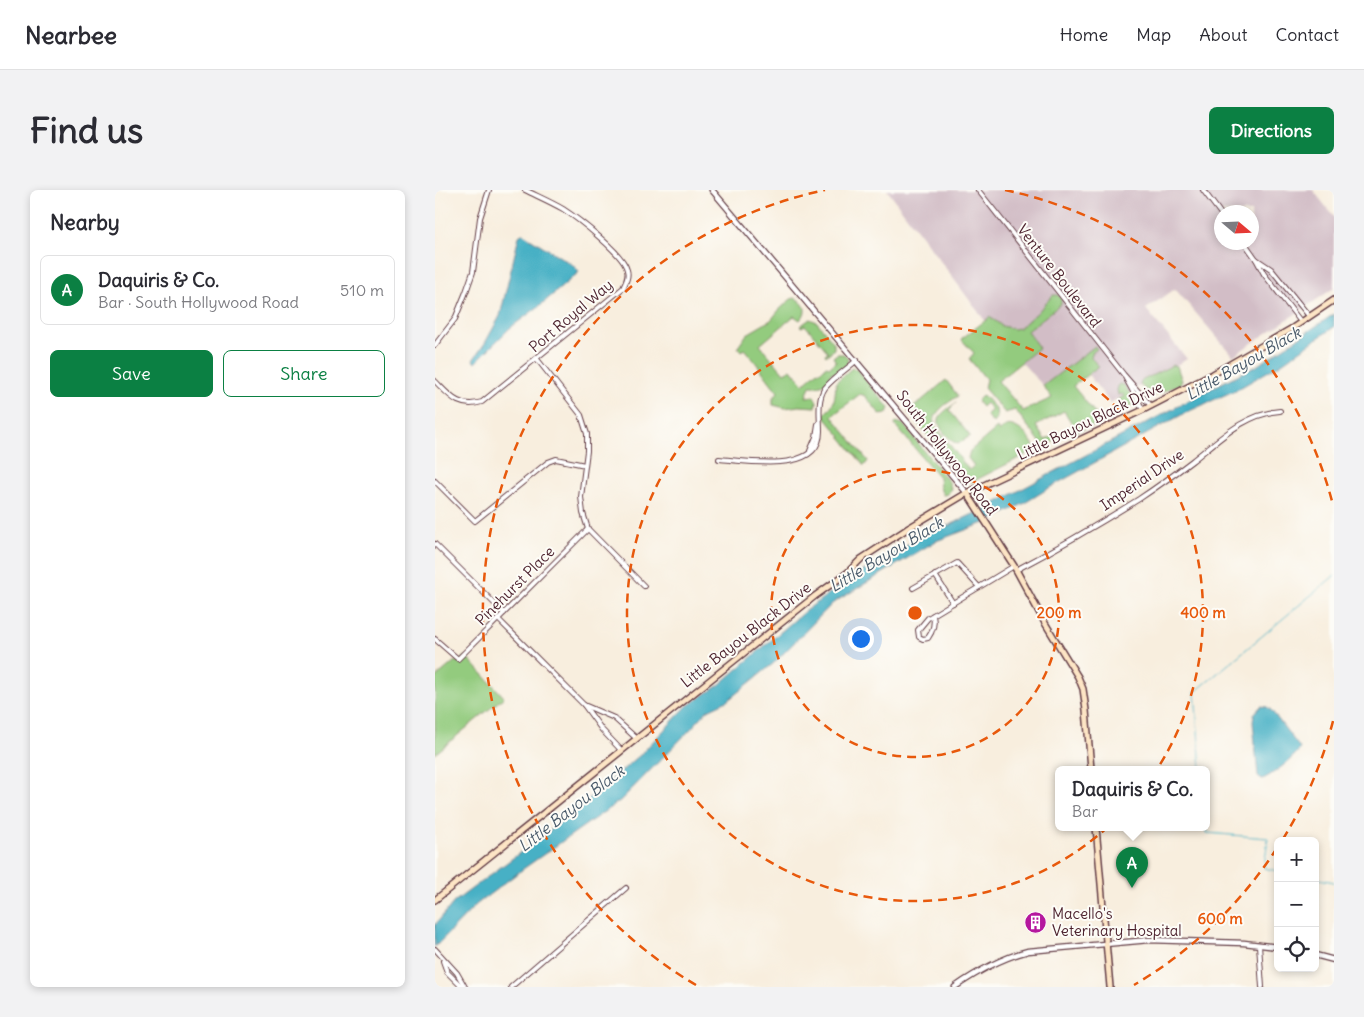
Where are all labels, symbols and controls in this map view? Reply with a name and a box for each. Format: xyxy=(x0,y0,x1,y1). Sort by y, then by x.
text: Nearbee xyxy=(25,20,117,50)
text: Home xyxy=(1060,23,1108,46)
text: Map xyxy=(1136,23,1171,46)
text: About xyxy=(1199,23,1247,46)
text: Contact xyxy=(1275,23,1339,46)
button: Directions xyxy=(1209,107,1334,154)
text: Find us xyxy=(30,108,143,152)
north arrow xyxy=(1214,205,1259,250)
text: Nearby xyxy=(50,209,120,236)
street label: Venture Boulevard xyxy=(1013,220,1106,331)
text: Daquiris & Co. xyxy=(98,268,219,292)
street label: Port Royal Way xyxy=(525,275,617,356)
text: A xyxy=(62,280,72,300)
text: 510 m xyxy=(340,280,384,300)
text: Bar · South Hollywood Road xyxy=(98,292,299,312)
water label: Little Bayou Black xyxy=(1182,321,1306,404)
button: Save xyxy=(50,350,213,397)
button: Share xyxy=(223,350,385,397)
street label: Little Bayou Black Drive xyxy=(1014,377,1166,464)
street label: South Hollywood Road xyxy=(893,386,1002,519)
street label: Imperial Drive xyxy=(1096,445,1187,514)
water label: Little Bayou Black xyxy=(825,511,948,596)
street label: Pinehurst Place xyxy=(471,542,558,629)
street label: Little Bayou Black Drive xyxy=(677,578,815,691)
text: 200 m xyxy=(1037,603,1081,622)
text: 400 m xyxy=(1180,603,1226,622)
centre of rings xyxy=(906,604,924,622)
your location xyxy=(848,626,874,652)
water label: Little Bayou Black xyxy=(514,759,630,856)
popup xyxy=(1055,766,1210,831)
text: Daquiris & Co. xyxy=(1072,777,1193,801)
text: Bar xyxy=(1072,801,1098,821)
map controls xyxy=(1274,837,1319,972)
button: + xyxy=(1274,837,1319,882)
pin: A xyxy=(1116,847,1148,888)
button: − xyxy=(1274,882,1319,927)
place label: Macello's Veterinary Hospital xyxy=(1052,904,1182,940)
text: 600 m xyxy=(1197,909,1243,928)
building icon: Macello's Veterinary Hospital xyxy=(1024,911,1048,935)
button: locate xyxy=(1274,927,1319,972)

